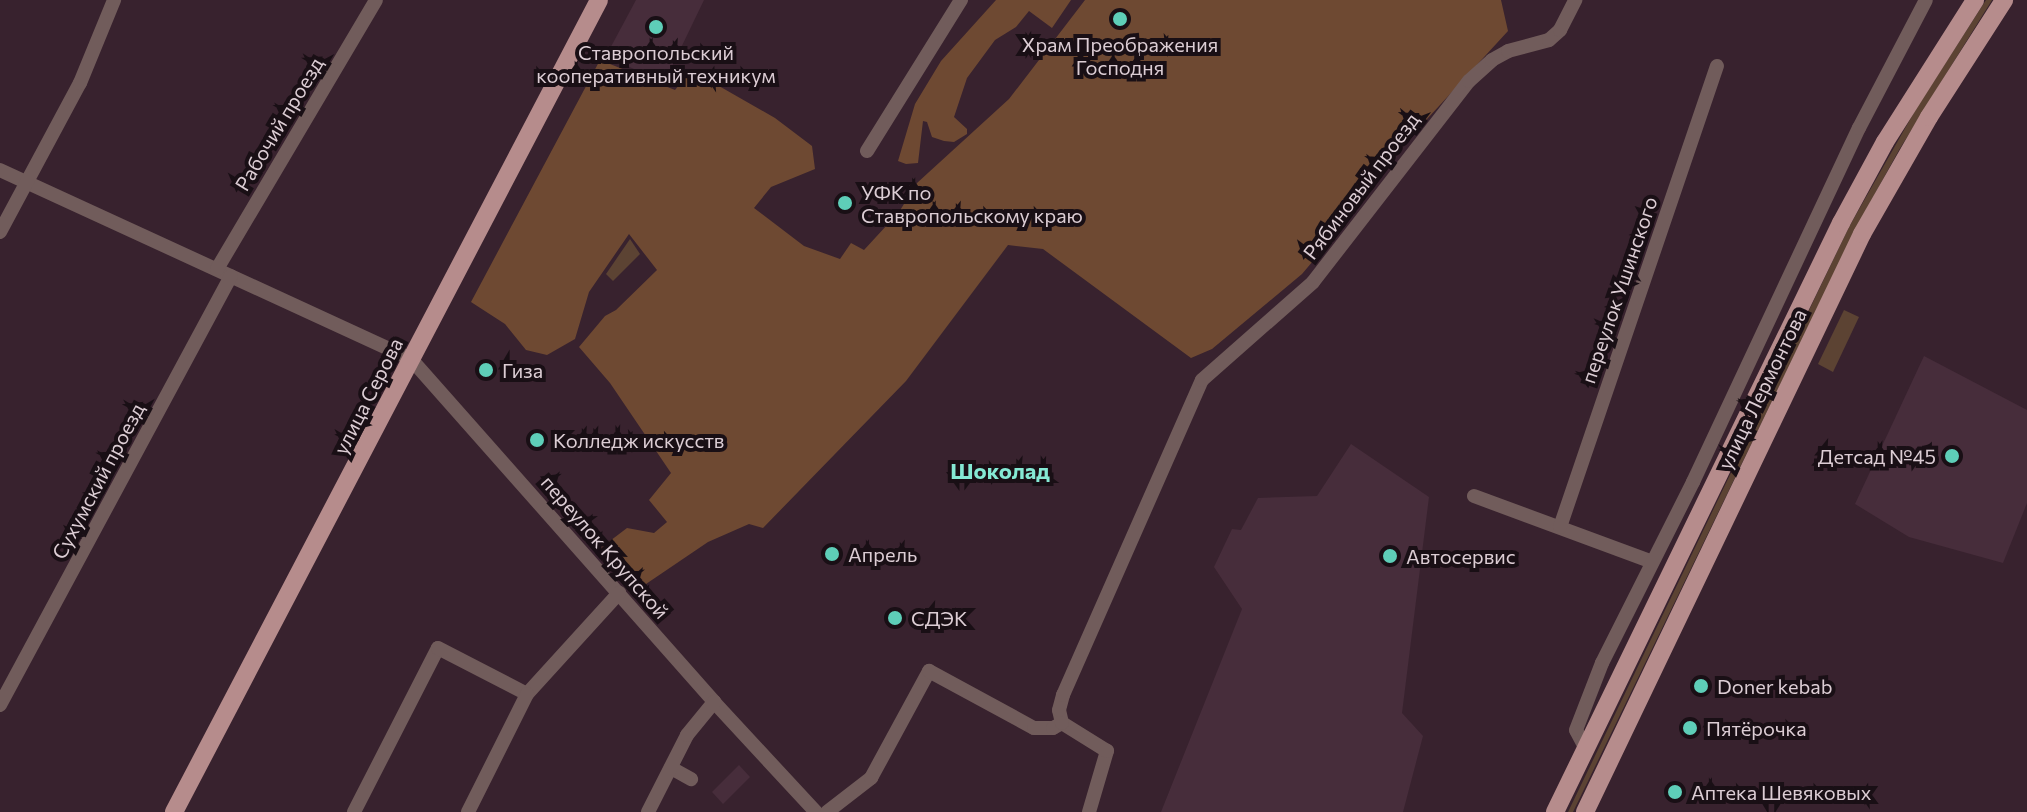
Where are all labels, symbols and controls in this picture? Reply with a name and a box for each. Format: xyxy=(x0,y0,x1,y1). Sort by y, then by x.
marker: Храм Преображения Господня xyxy=(1111,10,1129,28)
marker: Ставропольский кооперативный техникум xyxy=(647,18,665,36)
place label: Храм Преображения Господня xyxy=(1022,32,1218,79)
place label: Ставропольский кооперативный техникум xyxy=(536,40,776,87)
street label: Рабочий проезд xyxy=(230,53,328,195)
street label: Рябиновый проезд xyxy=(1298,108,1424,264)
place label: УФК по Ставропольскому краю xyxy=(861,180,1083,227)
street label: переулок Ушинского xyxy=(1576,193,1662,387)
marker: УФК по Ставропольскому краю xyxy=(836,194,854,212)
street label: улица Лермонтова xyxy=(1713,305,1811,473)
street label: улица Серова xyxy=(328,334,408,458)
place label: Гиза xyxy=(502,358,543,382)
marker: Гиза xyxy=(477,361,495,379)
street label: Сухумский проезд xyxy=(47,399,149,563)
place label: Колледж искусств xyxy=(553,428,724,452)
marker: Колледж искусств xyxy=(528,431,546,449)
place label: Детсад №45 xyxy=(1818,444,1936,468)
marker: Детсад №45 xyxy=(1943,447,1961,465)
district label: Шоколад xyxy=(950,458,1050,484)
street label: переулок Крупской xyxy=(536,471,674,623)
place label: Апрель xyxy=(848,542,917,566)
place label: Автосервис xyxy=(1406,544,1516,568)
marker: Апрель xyxy=(823,545,841,563)
marker: Автосервис xyxy=(1381,547,1399,565)
place label: СДЭК xyxy=(911,606,968,630)
marker: СДЭК xyxy=(886,609,904,627)
place label: Doner kebab xyxy=(1717,674,1833,698)
marker: Doner kebab xyxy=(1692,677,1710,695)
place label: Пятёрочка xyxy=(1706,716,1807,740)
marker: Пятёрочка xyxy=(1681,719,1699,737)
place label: Аптека Шевяковых xyxy=(1691,780,1871,804)
marker: Аптека Шевяковых xyxy=(1666,783,1684,801)

